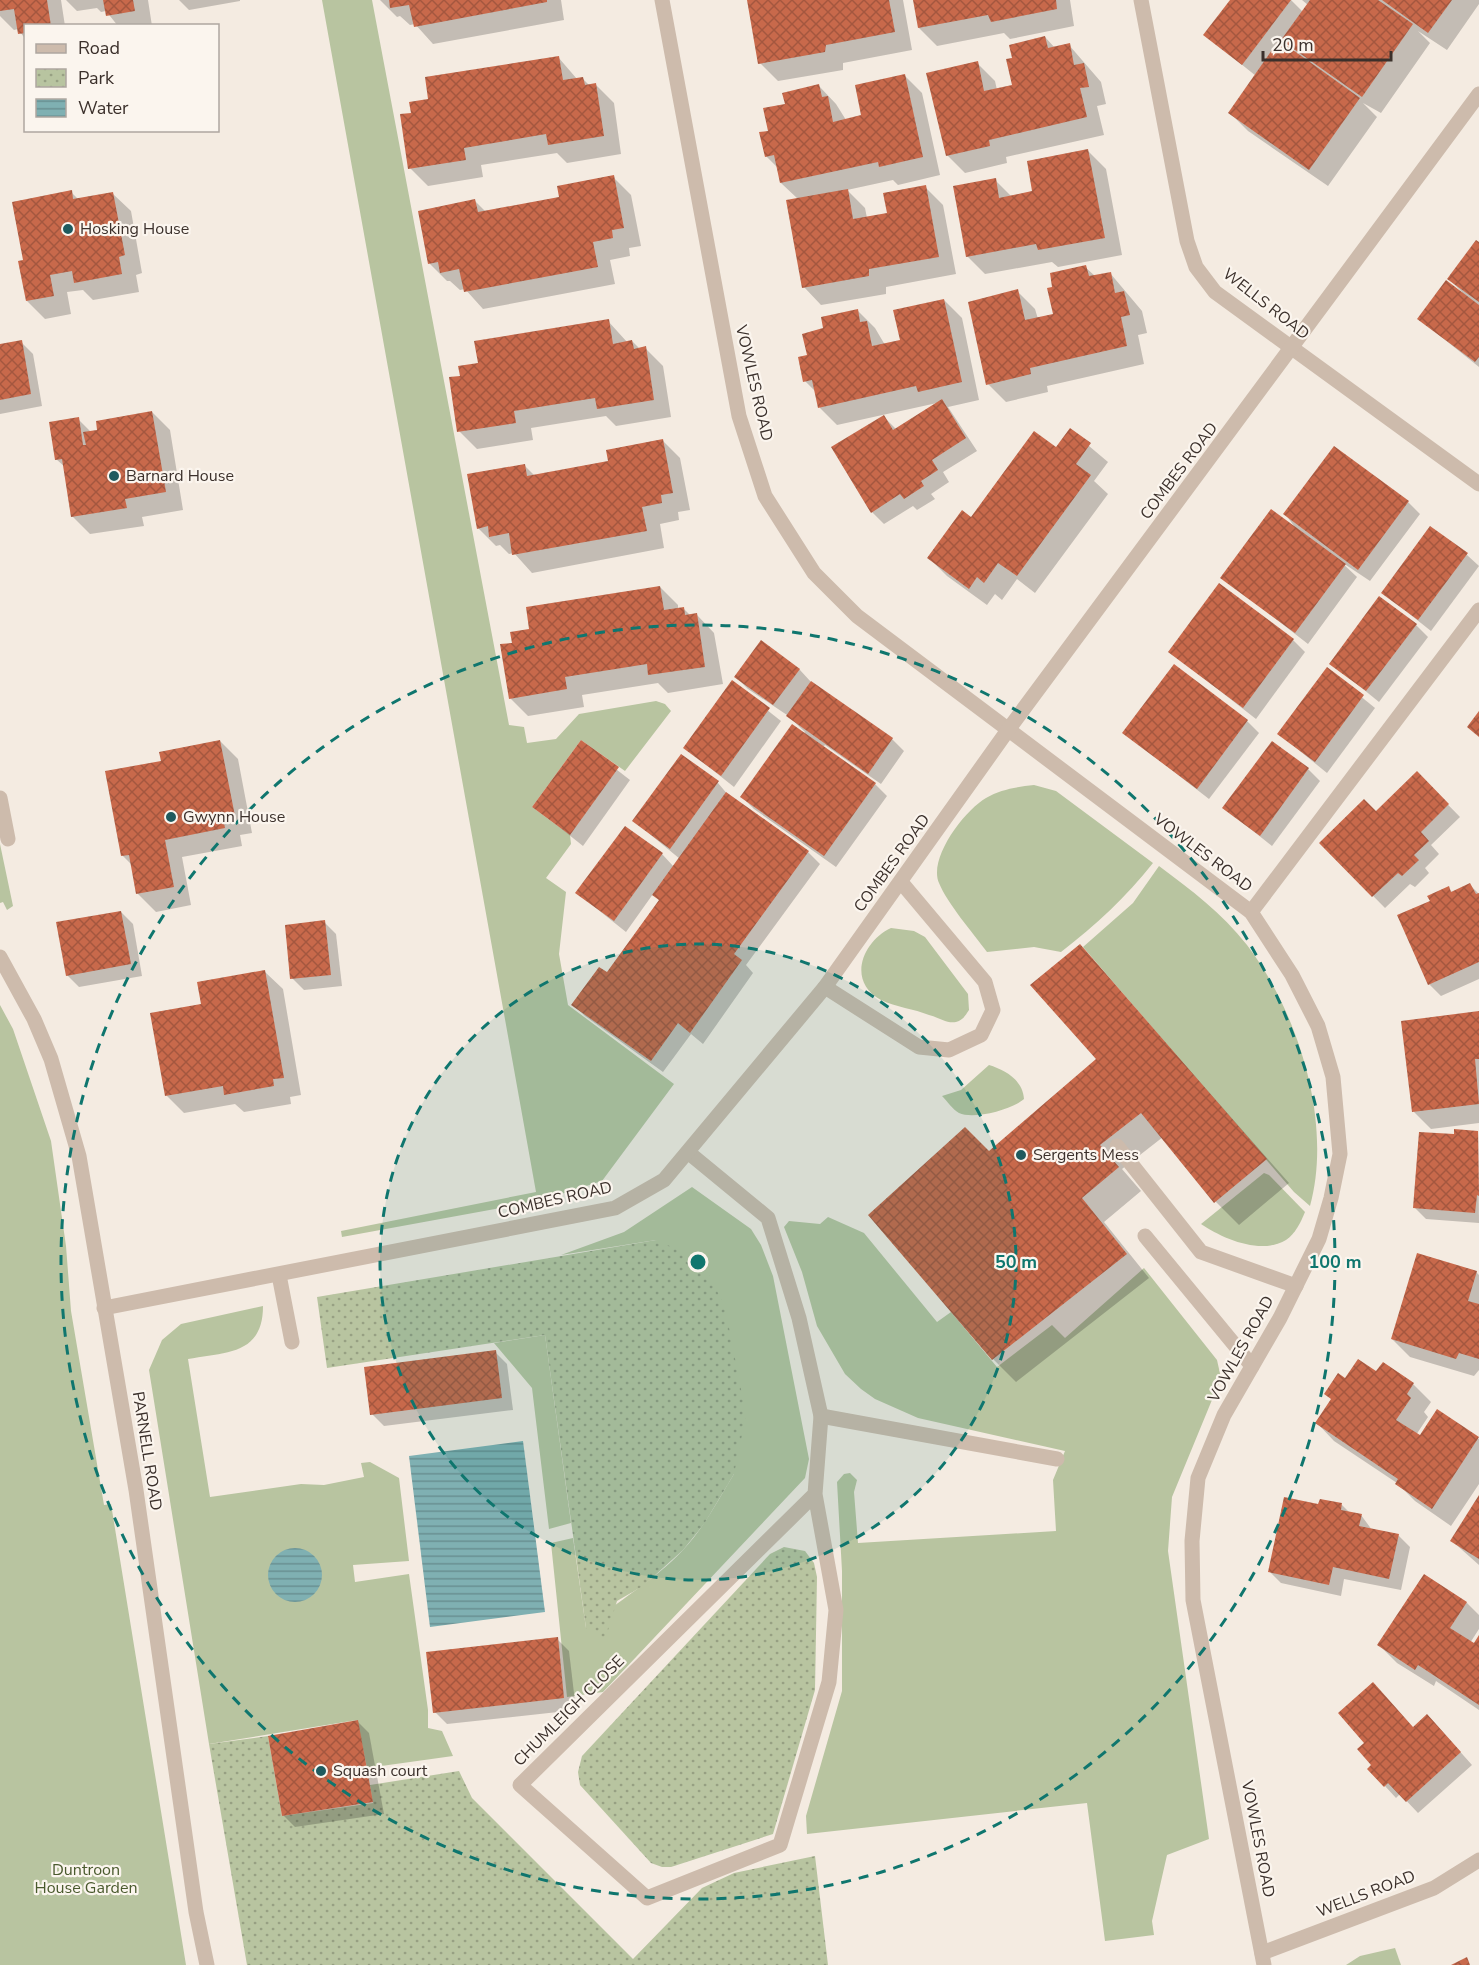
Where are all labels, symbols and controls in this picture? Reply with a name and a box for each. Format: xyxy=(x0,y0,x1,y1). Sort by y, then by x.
legend xyxy=(24,24,219,132)
scale bar xyxy=(1263,24,1390,62)
text: 20 m xyxy=(1272,33,1314,57)
text: Road xyxy=(78,36,120,60)
text: Park xyxy=(78,66,115,90)
text: Water xyxy=(78,96,129,120)
place label: Hosking House xyxy=(80,218,189,240)
marker: Hosking House xyxy=(61,222,75,236)
street label: WELLS ROAD xyxy=(1218,263,1314,345)
street label: VOWLES ROAD xyxy=(730,322,778,443)
street label: COMBES ROAD xyxy=(1135,418,1223,524)
place label: Barnard House xyxy=(126,465,234,487)
marker: Barnard House xyxy=(107,469,121,483)
place label: Gwynn House xyxy=(183,806,285,828)
street label: VOWLES ROAD xyxy=(1148,808,1257,897)
street label: COMBES ROAD xyxy=(849,809,935,917)
marker: Gwynn House xyxy=(164,810,178,824)
place label: Sergents Mess xyxy=(1033,1144,1139,1166)
marker: Sergents Mess xyxy=(1014,1148,1028,1162)
street label: COMBES ROAD xyxy=(496,1176,614,1224)
text: 50 m xyxy=(995,1250,1037,1274)
text: 100 m xyxy=(1308,1250,1362,1274)
centre of rings xyxy=(688,1252,708,1272)
street label: VOWLES ROAD xyxy=(1202,1292,1279,1407)
street label: PARNELL ROAD xyxy=(127,1390,167,1512)
street label: CHUMLEIGH CLOSE xyxy=(509,1651,629,1771)
place label: Squash court xyxy=(333,1760,428,1782)
marker: Squash court xyxy=(314,1764,328,1778)
street label: VOWLES ROAD xyxy=(1236,1778,1280,1899)
park label: Duntroon House Garden xyxy=(34,1859,138,1899)
street label: WELLS ROAD xyxy=(1313,1865,1419,1923)

